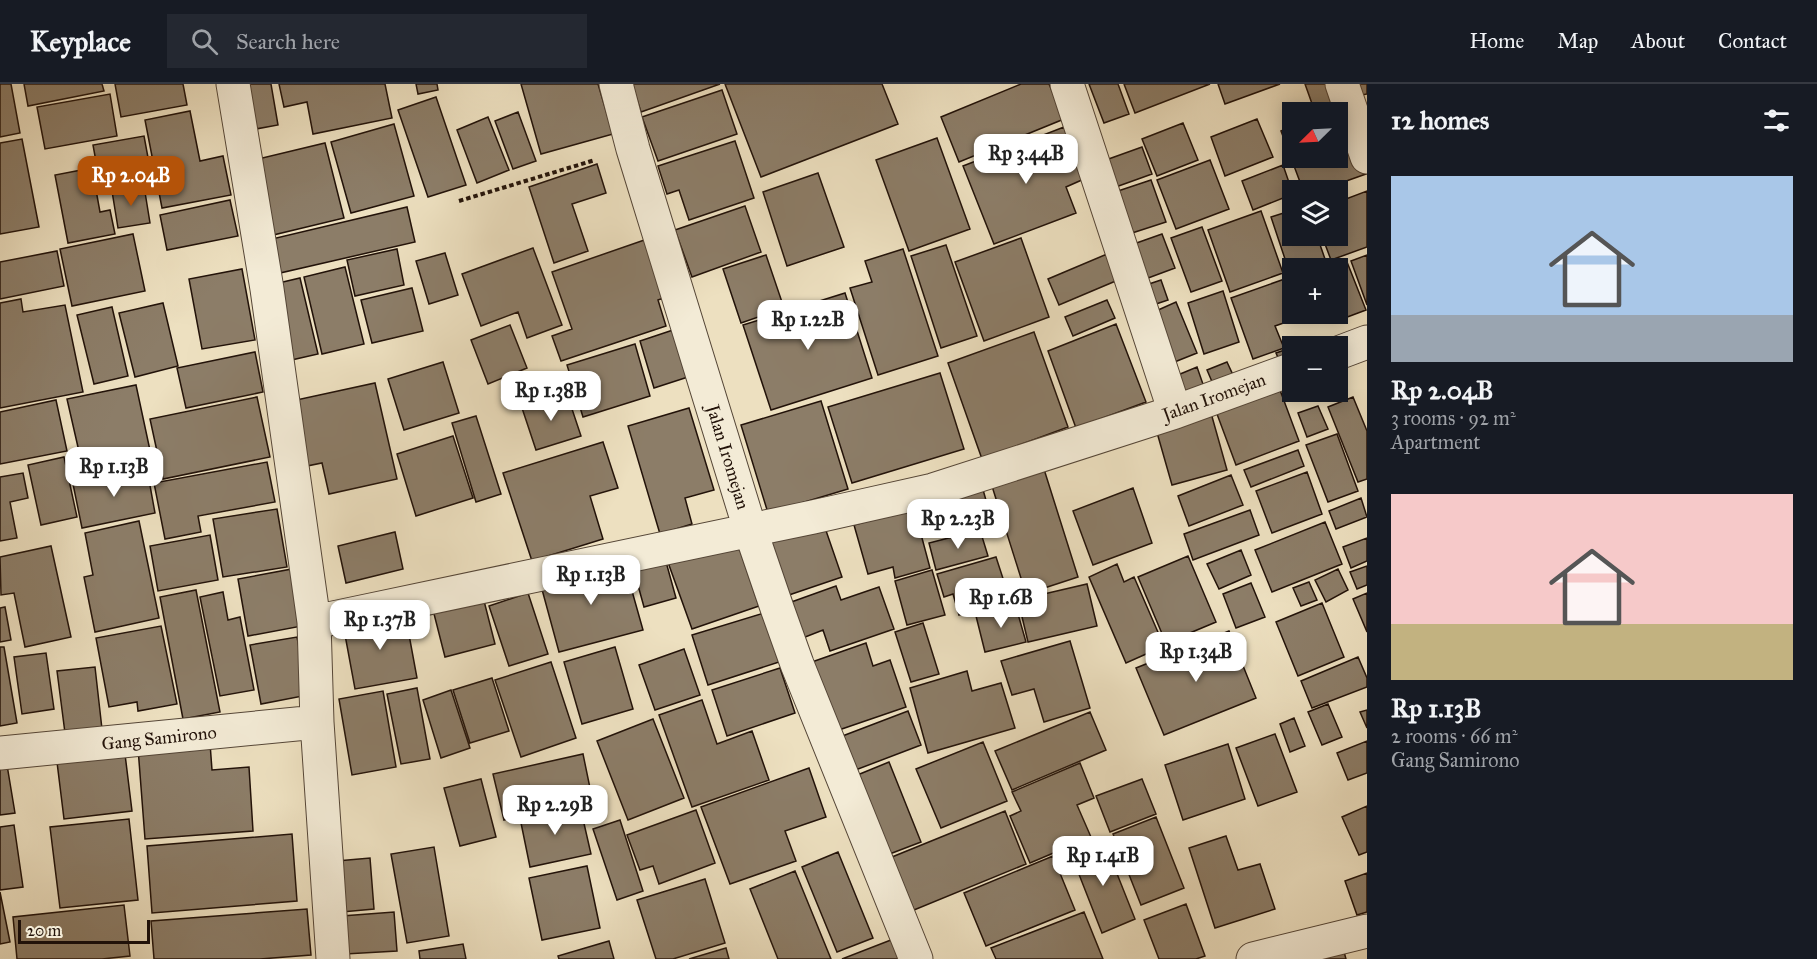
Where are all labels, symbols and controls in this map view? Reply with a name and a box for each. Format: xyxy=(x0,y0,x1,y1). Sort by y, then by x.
search box xyxy=(167,14,587,68)
text: Keyplace xyxy=(30,24,131,59)
icon: search xyxy=(188,25,221,58)
text: Search here xyxy=(236,28,340,55)
text: Home xyxy=(1469,28,1524,54)
text: Map xyxy=(1557,28,1598,54)
text: About xyxy=(1631,28,1685,54)
text: Contact xyxy=(1718,28,1787,54)
north arrow xyxy=(1282,102,1348,168)
map controls xyxy=(1282,102,1348,402)
text: 12 homes xyxy=(1391,104,1489,136)
icon: filters xyxy=(1760,104,1793,137)
pin: Rp 3.44B xyxy=(964,134,1088,185)
text: Rp 3.44B xyxy=(988,141,1064,165)
pin: Rp 2.04B xyxy=(69,156,193,207)
text: Rp 2.04B xyxy=(92,163,170,187)
button: layers xyxy=(1282,180,1348,246)
icon: home xyxy=(1538,215,1646,323)
button: + xyxy=(1282,258,1348,324)
pin: Rp 1.22B xyxy=(746,300,870,351)
text: Rp 1.22B xyxy=(771,307,845,331)
button: − xyxy=(1282,336,1348,402)
street label: Jalan Iromejan xyxy=(1157,368,1269,427)
pin: Rp 1.38B xyxy=(489,371,613,422)
text: Rp 2.04B xyxy=(1391,374,1493,406)
text: Rp 1.38B xyxy=(515,378,587,402)
street label: Jalan Iromejan xyxy=(700,400,754,513)
text: 3 rooms · 92 m² xyxy=(1391,406,1516,430)
text: Apartment xyxy=(1391,430,1480,454)
pin: Rp 1.13B xyxy=(52,447,176,498)
text: Rp 1.13B xyxy=(79,454,149,478)
pin: Rp 2.23B xyxy=(896,499,1020,550)
text: Rp 2.23B xyxy=(921,506,995,530)
icon: home xyxy=(1538,533,1646,641)
pin: Rp 1.13B xyxy=(529,555,653,606)
text: Rp 1.13B xyxy=(556,562,626,586)
pin: Rp 1.6B xyxy=(946,578,1056,629)
text: Rp 1.6B xyxy=(969,585,1033,609)
pin: Rp 1.37B xyxy=(318,600,442,651)
text: Rp 1.37B xyxy=(344,607,416,631)
pin: Rp 1.34B xyxy=(1134,632,1258,683)
text: Rp 1.34B xyxy=(1160,639,1232,663)
text: Rp 1.13B xyxy=(1391,692,1481,724)
street label: Gang Samirono xyxy=(100,721,218,756)
text: 2 rooms · 66 m² xyxy=(1391,724,1517,748)
text: Gang Samirono xyxy=(1391,748,1519,772)
pin: Rp 2.29B xyxy=(493,785,617,836)
text: Rp 2.29B xyxy=(517,792,593,816)
pin: Rp 1.41B xyxy=(1041,836,1165,887)
text: Rp 1.41B xyxy=(1067,843,1139,867)
scale bar xyxy=(18,917,150,944)
text: 20 m xyxy=(27,921,61,940)

